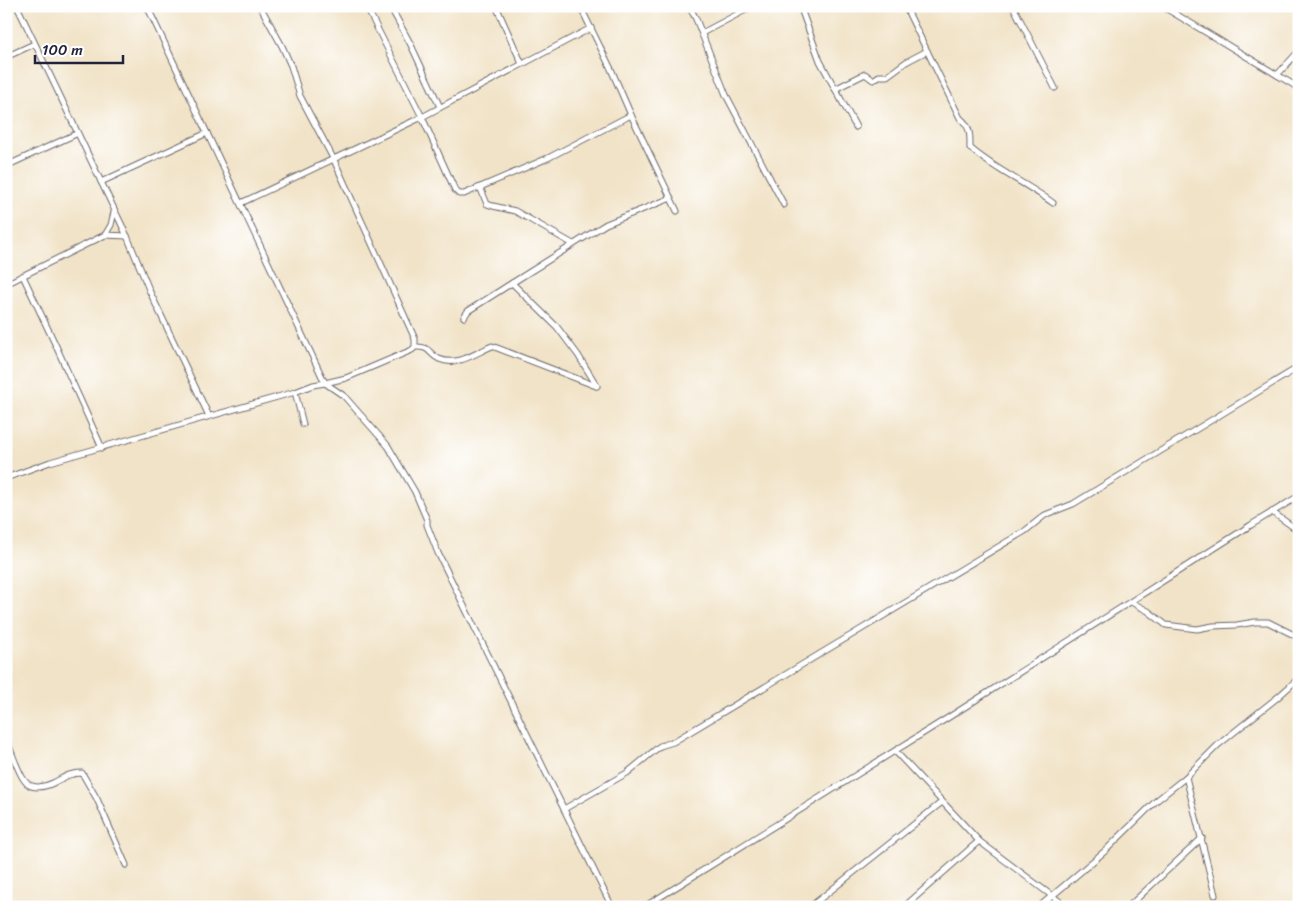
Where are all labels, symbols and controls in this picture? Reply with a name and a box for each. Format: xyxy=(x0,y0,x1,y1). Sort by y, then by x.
scale bar xyxy=(35,32,122,64)
text: 100 m xyxy=(42,37,83,63)

